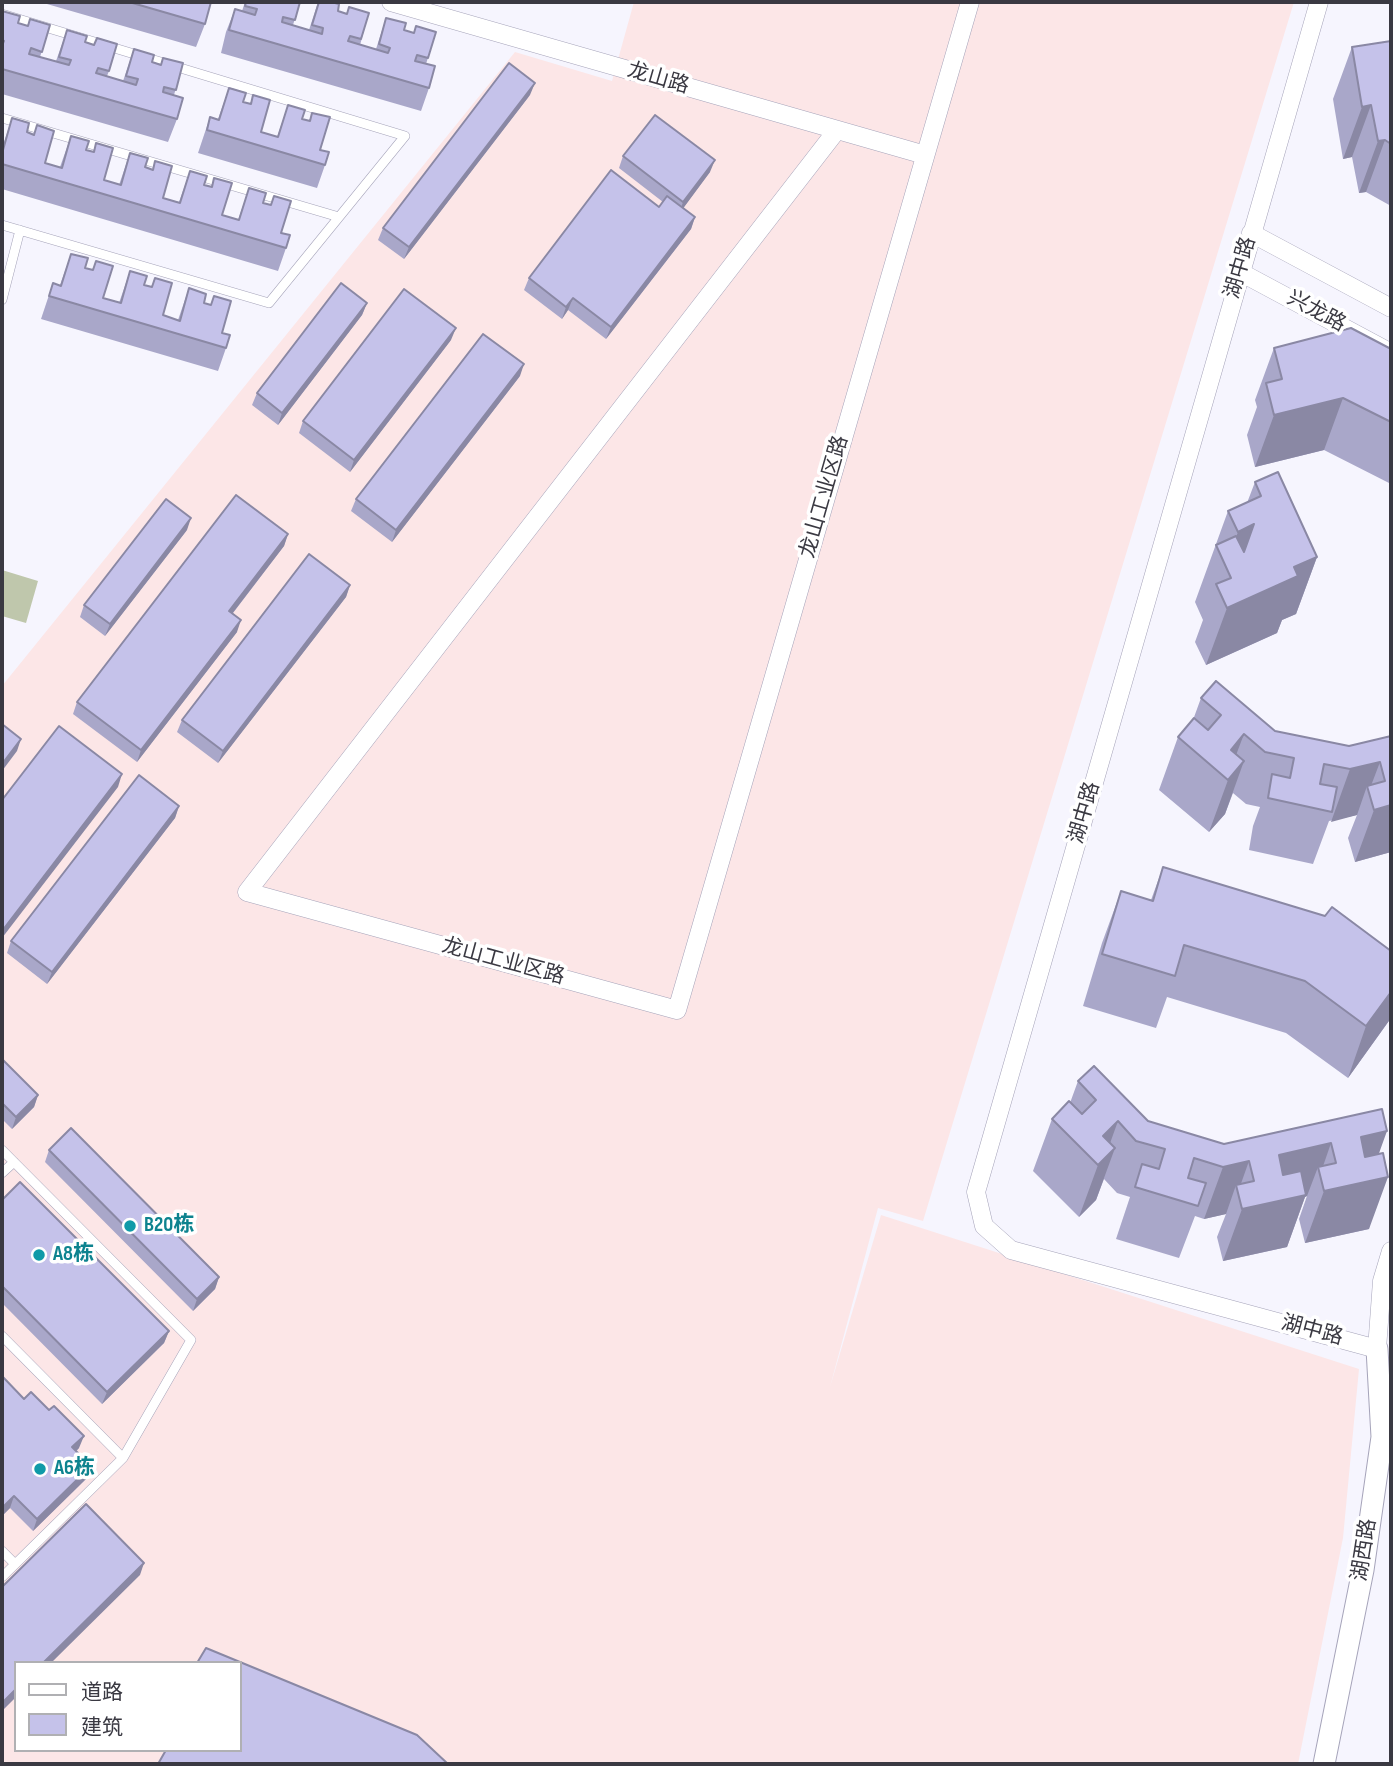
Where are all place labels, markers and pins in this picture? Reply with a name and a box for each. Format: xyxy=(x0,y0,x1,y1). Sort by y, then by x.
place label: B20栋 xyxy=(144,1213,194,1239)
marker: B20栋 xyxy=(122,1218,138,1234)
place label: A8栋 xyxy=(53,1242,94,1268)
marker: A8栋 xyxy=(31,1247,47,1263)
place label: A6栋 xyxy=(54,1456,95,1482)
marker: A6栋 xyxy=(32,1461,48,1477)

